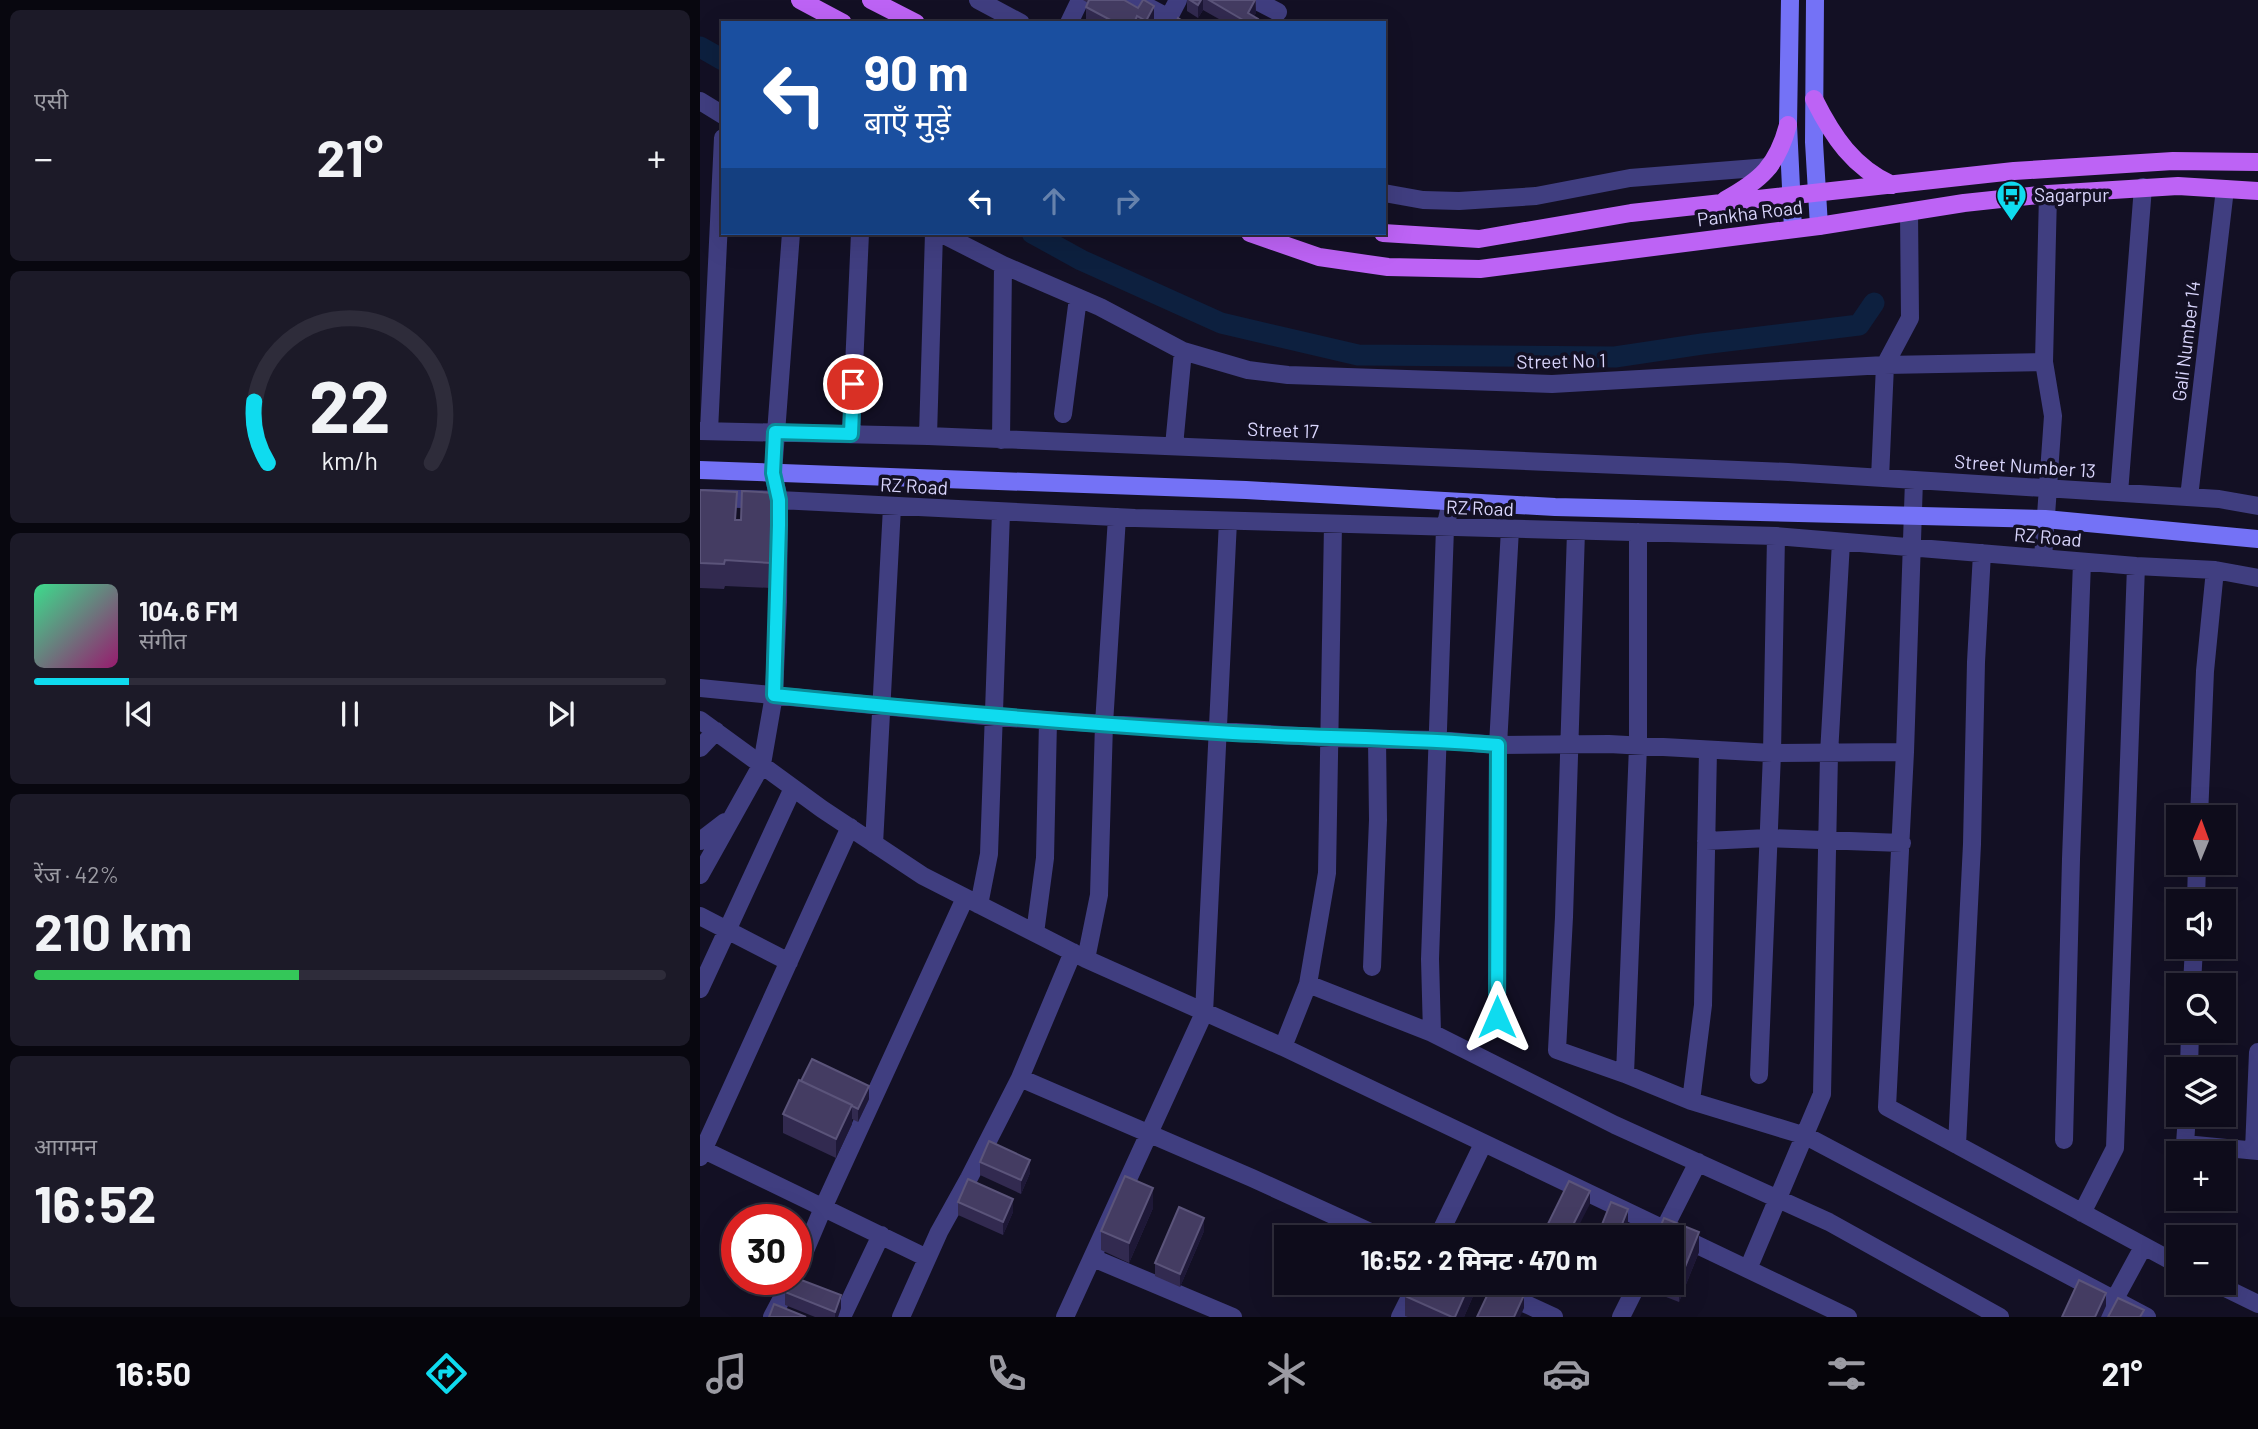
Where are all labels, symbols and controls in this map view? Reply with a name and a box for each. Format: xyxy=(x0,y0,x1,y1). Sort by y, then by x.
text: 90 m xyxy=(864,42,969,101)
icon: left xyxy=(749,49,840,140)
text: एसी xyxy=(34,86,68,114)
text: बाएँ मुड़ें xyxy=(864,102,951,140)
text: 21° xyxy=(317,125,383,187)
text: − xyxy=(34,134,53,180)
text: + xyxy=(647,134,666,180)
bus stop icon: Sagarpur xyxy=(1994,178,2028,222)
icon: left xyxy=(962,182,1000,220)
icon: ahead xyxy=(1035,182,1073,220)
icon: right xyxy=(1108,182,1146,220)
place label: Sagarpur xyxy=(2034,183,2109,206)
street label: Pankha Road xyxy=(1696,195,1804,230)
street label: Gali Number 14 xyxy=(2167,279,2204,402)
street label: Street No 1 xyxy=(1516,348,1606,373)
pin xyxy=(823,354,883,414)
text: 22 xyxy=(309,361,391,449)
icon: arrive xyxy=(834,365,872,403)
street label: Street 17 xyxy=(1247,417,1319,442)
text: km/h xyxy=(322,445,378,475)
street label: Street Number 13 xyxy=(1953,449,2097,482)
street label: RZ Road xyxy=(880,472,949,499)
street label: RZ Road xyxy=(1446,495,1514,520)
street label: RZ Road xyxy=(2013,522,2083,551)
text: 104.6 FM xyxy=(139,595,238,626)
text: संगीत xyxy=(139,626,187,654)
icon: previous xyxy=(120,695,158,733)
icon: pause xyxy=(331,695,369,733)
icon: next xyxy=(542,695,580,733)
north arrow xyxy=(2166,805,2236,875)
map controls xyxy=(2166,805,2236,1295)
text: रेंज · 42% xyxy=(34,860,119,888)
button: sound xyxy=(2166,889,2236,959)
text: 210 km xyxy=(34,899,192,961)
button: search xyxy=(2166,973,2236,1043)
position arrow xyxy=(1460,980,1534,1054)
button: layers xyxy=(2166,1057,2236,1127)
text: आगमन xyxy=(34,1132,97,1160)
button: + xyxy=(2166,1141,2236,1211)
text: 16:52 xyxy=(34,1171,156,1233)
speed limit sign: 30 xyxy=(721,1204,812,1295)
button: − xyxy=(2166,1225,2236,1295)
text: 16:52 · 2 मिनट · 470 m xyxy=(1360,1244,1598,1275)
icon: directions xyxy=(422,1349,471,1398)
icon: music xyxy=(702,1349,751,1398)
icon: phone xyxy=(982,1349,1031,1398)
icon: climate xyxy=(1262,1349,1311,1398)
icon: car xyxy=(1542,1349,1591,1398)
icon: filters xyxy=(1822,1349,1871,1398)
text: 16:50 xyxy=(115,1354,191,1392)
text: 21° xyxy=(2101,1354,2143,1392)

